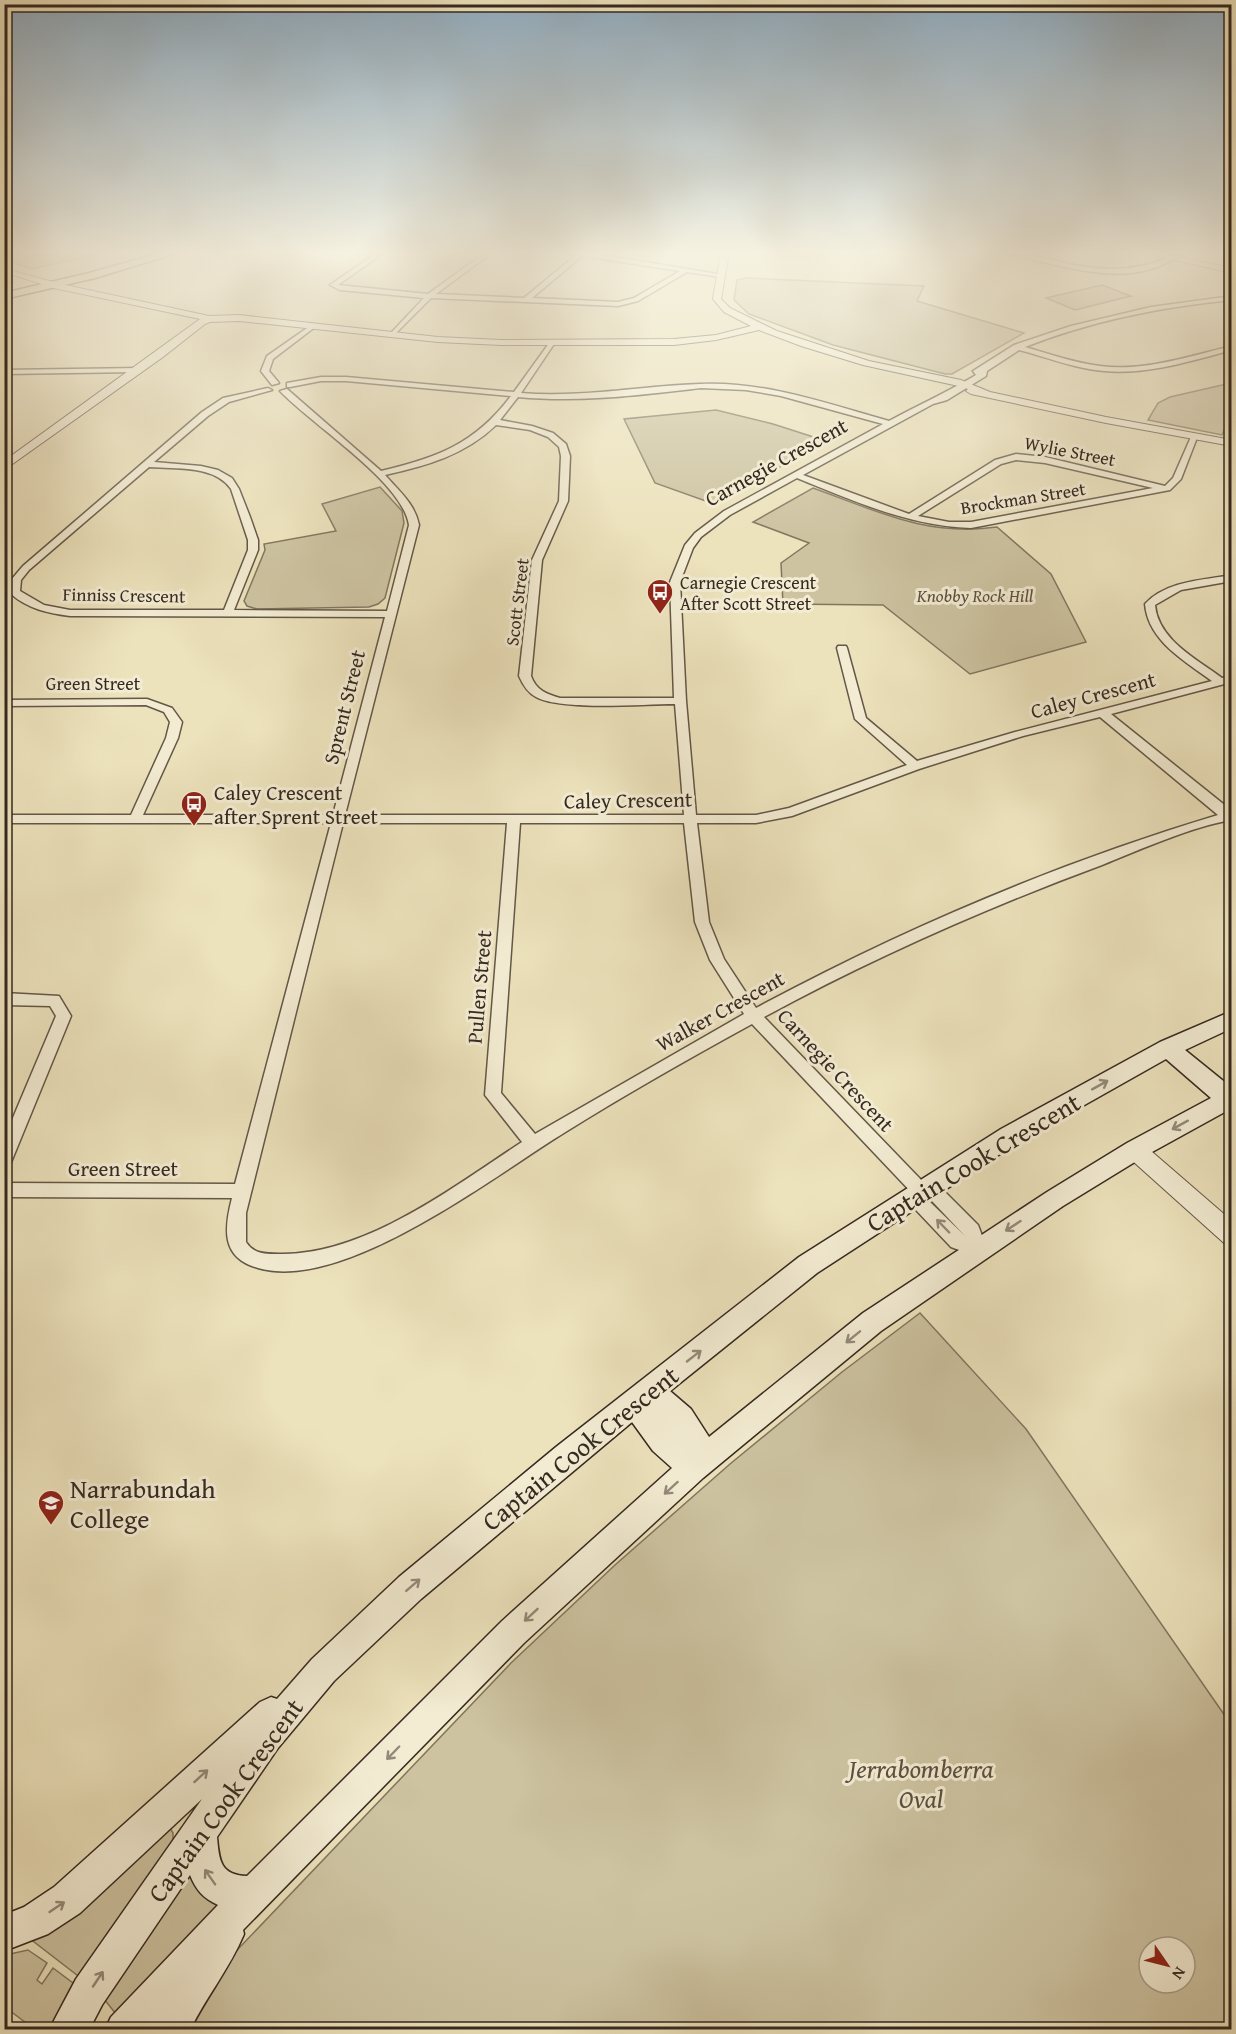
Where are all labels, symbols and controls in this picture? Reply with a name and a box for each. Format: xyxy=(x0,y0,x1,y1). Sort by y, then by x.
street label: Carnegie Crescent xyxy=(699,410,853,514)
street label: Wylie Street xyxy=(1022,429,1119,473)
street label: Brockman Street xyxy=(959,475,1088,521)
street label: Scott Street xyxy=(498,556,536,647)
place label: Carnegie Crescent After Scott Street xyxy=(680,569,817,617)
bus stop icon: Carnegie Crescent After Scott Street xyxy=(645,577,675,615)
street label: Finniss Crescent xyxy=(62,580,186,610)
park label: Knobby Rock Hill xyxy=(916,582,1034,609)
street label: Sprent Street xyxy=(315,646,373,767)
street label: Caley Crescent xyxy=(1027,663,1160,727)
street label: Green Street xyxy=(46,670,141,697)
place label: Caley Crescent after Sprent Street xyxy=(214,777,379,832)
street label: Caley Crescent xyxy=(563,783,693,817)
bus stop icon: Caley Crescent after Sprent Street xyxy=(179,789,209,827)
street label: Pullen Street xyxy=(459,928,499,1045)
street label: Walker Crescent xyxy=(650,963,790,1059)
street label: Carnegie Crescent xyxy=(771,1001,902,1139)
one-way arrow xyxy=(1091,1079,1108,1091)
street label: Captain Cook Crescent xyxy=(859,1083,1087,1241)
one-way arrow xyxy=(1172,1119,1189,1131)
street label: Green Street xyxy=(68,1153,179,1184)
one-way arrow xyxy=(935,1219,950,1234)
one-way arrow xyxy=(1006,1220,1022,1232)
one-way arrow xyxy=(846,1330,861,1344)
one-way arrow xyxy=(686,1349,702,1362)
street label: Captain Cook Crescent xyxy=(473,1356,687,1540)
place label: Narrabundah College xyxy=(70,1469,216,1538)
one-way arrow xyxy=(663,1481,678,1495)
school or university icon: Narrabundah College xyxy=(36,1488,66,1526)
one-way arrow xyxy=(405,1578,420,1592)
one-way arrow xyxy=(524,1608,539,1622)
street label: Captain Cook Crescent xyxy=(138,1690,312,1910)
one-way arrow xyxy=(386,1745,401,1760)
park label: Jerrabomberra Oval xyxy=(845,1749,993,1818)
one-way arrow xyxy=(193,1769,208,1783)
one-way arrow xyxy=(204,1870,216,1886)
one-way arrow xyxy=(48,1901,64,1913)
north arrow xyxy=(1137,1935,1197,1995)
text: N xyxy=(1166,1962,1192,1985)
one-way arrow xyxy=(92,1972,104,1988)

